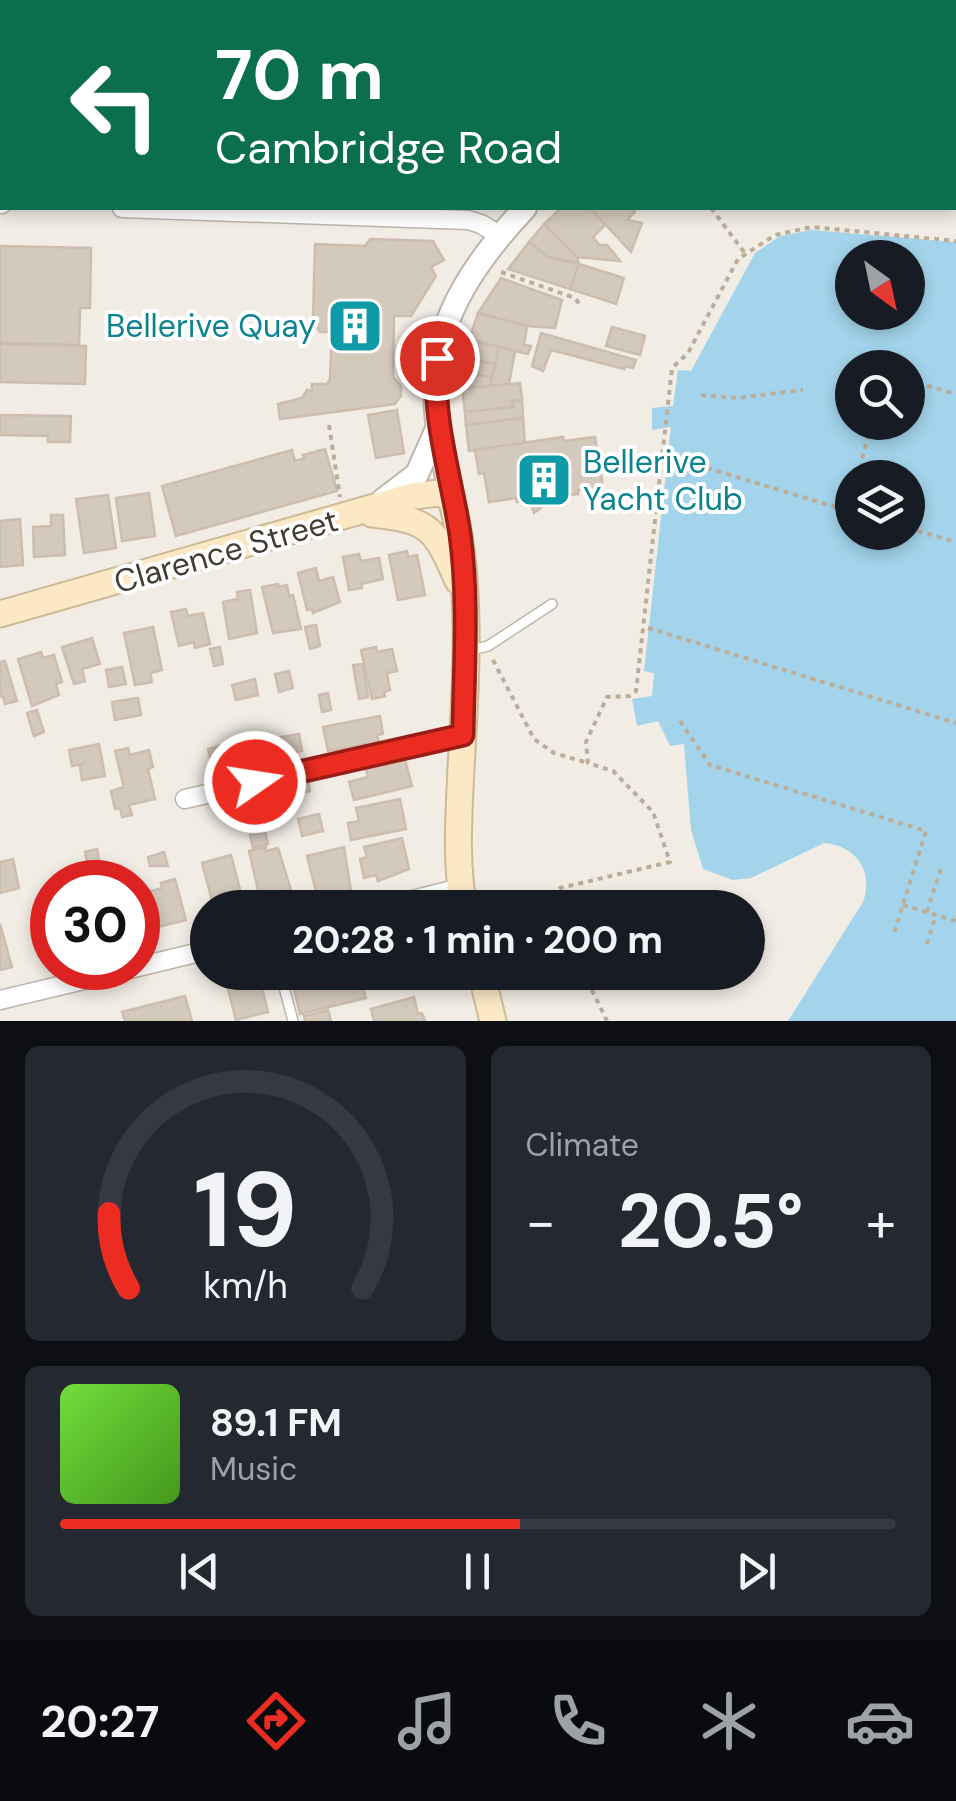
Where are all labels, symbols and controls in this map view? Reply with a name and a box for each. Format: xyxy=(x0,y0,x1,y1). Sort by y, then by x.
text: 70 m xyxy=(215,30,384,121)
icon: left xyxy=(50,40,180,170)
text: Cambridge Road xyxy=(215,118,562,177)
north arrow xyxy=(835,240,925,330)
map controls xyxy=(835,240,925,550)
building icon: Bellerive Quay xyxy=(325,296,385,356)
place label: Bellerive Quay xyxy=(106,305,316,347)
pin xyxy=(395,316,480,401)
icon: arrive xyxy=(410,331,465,386)
button: search xyxy=(835,350,925,440)
place label: Bellerive Yacht Club xyxy=(583,441,743,520)
building icon: Bellerive Yacht Club xyxy=(514,450,574,510)
button: layers xyxy=(835,460,925,550)
street label: Clarence Street xyxy=(109,499,343,603)
position arrow xyxy=(203,730,307,834)
speed limit sign: 30 xyxy=(30,860,160,990)
text: 20:28 · 1 min · 200 m xyxy=(292,915,663,965)
text: Climate xyxy=(526,1124,639,1166)
text: 19 xyxy=(193,1143,297,1278)
text: 20.5° xyxy=(618,1173,804,1270)
text: − xyxy=(526,1186,556,1258)
text: + xyxy=(866,1186,896,1258)
text: km/h xyxy=(203,1263,287,1309)
text: 89.1 FM xyxy=(210,1398,342,1448)
text: Music xyxy=(210,1448,297,1490)
icon: previous xyxy=(172,1544,227,1599)
icon: pause xyxy=(450,1544,505,1599)
icon: next xyxy=(729,1544,784,1599)
icon: directions xyxy=(241,1686,311,1756)
icon: music xyxy=(392,1686,462,1756)
icon: phone xyxy=(543,1686,613,1756)
icon: climate xyxy=(694,1686,764,1756)
icon: car xyxy=(845,1686,915,1756)
text: 20:27 xyxy=(41,1692,159,1751)

